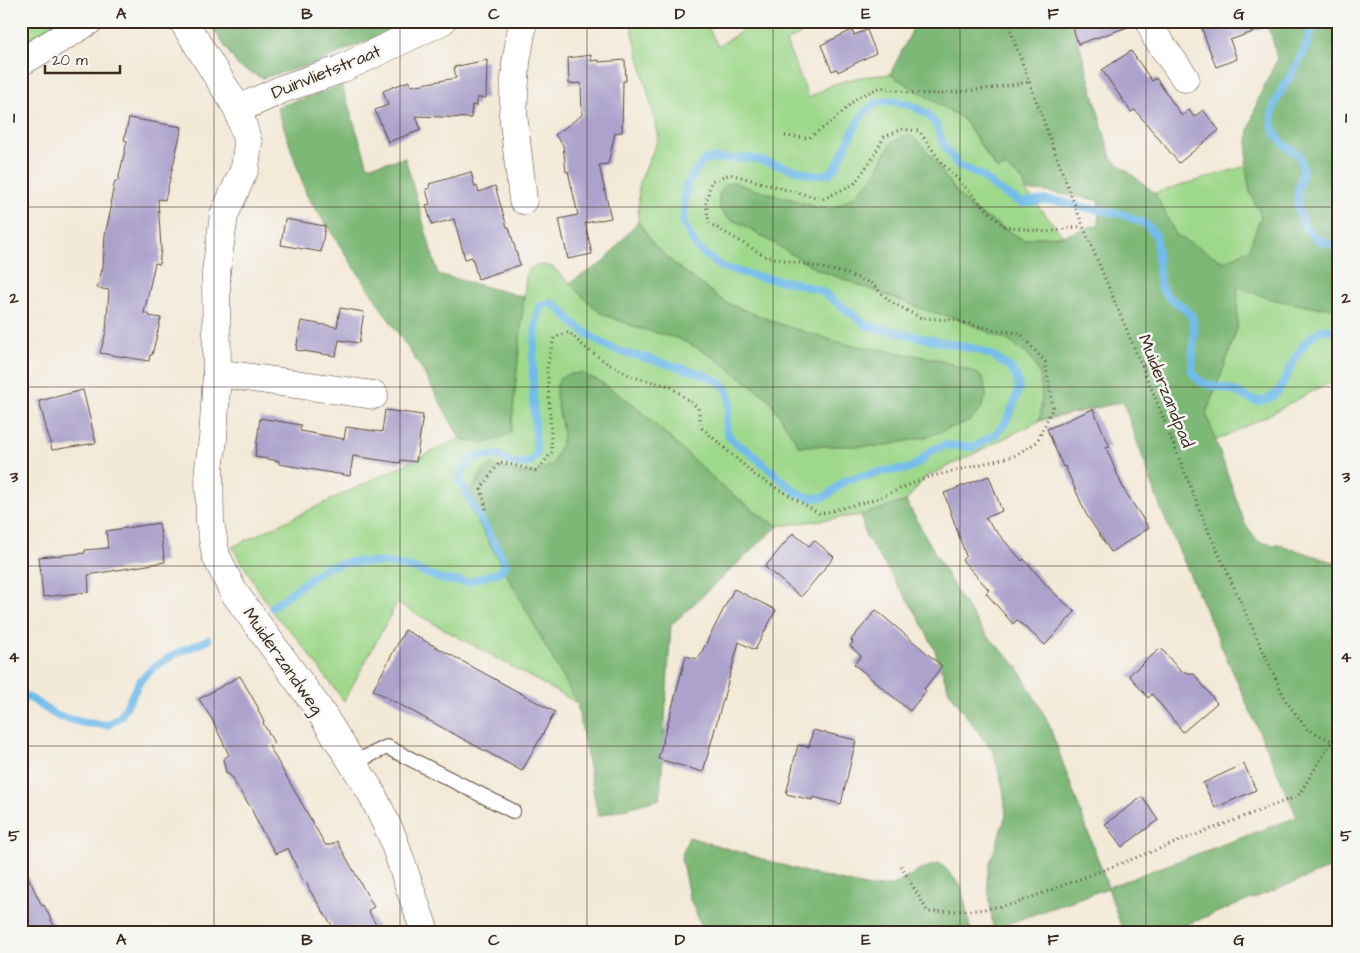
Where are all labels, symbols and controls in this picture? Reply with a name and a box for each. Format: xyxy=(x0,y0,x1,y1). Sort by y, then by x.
text: A xyxy=(116,3,127,25)
text: B xyxy=(301,3,313,25)
text: C xyxy=(488,3,500,25)
text: D xyxy=(675,3,686,25)
text: E xyxy=(861,3,871,25)
text: F xyxy=(1047,3,1059,25)
text: G xyxy=(1233,3,1245,25)
street label: Duinvlietstraat xyxy=(267,38,385,105)
scale bar xyxy=(45,42,120,74)
text: 20 m xyxy=(52,50,88,71)
text: 1 xyxy=(13,107,16,129)
text: 1 xyxy=(1345,107,1348,129)
text: 2 xyxy=(8,287,19,309)
text: 2 xyxy=(1340,287,1351,309)
street label: Muiderzandpad xyxy=(1132,331,1200,451)
text: 3 xyxy=(9,466,19,488)
text: 3 xyxy=(1341,466,1351,488)
street label: Muiderzandweg xyxy=(236,602,329,720)
text: 4 xyxy=(9,646,20,668)
text: 4 xyxy=(1341,646,1352,668)
text: 5 xyxy=(8,825,20,847)
text: 5 xyxy=(1340,825,1352,847)
text: A xyxy=(116,929,127,951)
text: B xyxy=(301,929,313,951)
text: C xyxy=(488,929,500,951)
text: D xyxy=(675,929,686,951)
text: E xyxy=(861,929,871,951)
text: F xyxy=(1047,929,1059,951)
text: G xyxy=(1233,929,1245,951)

